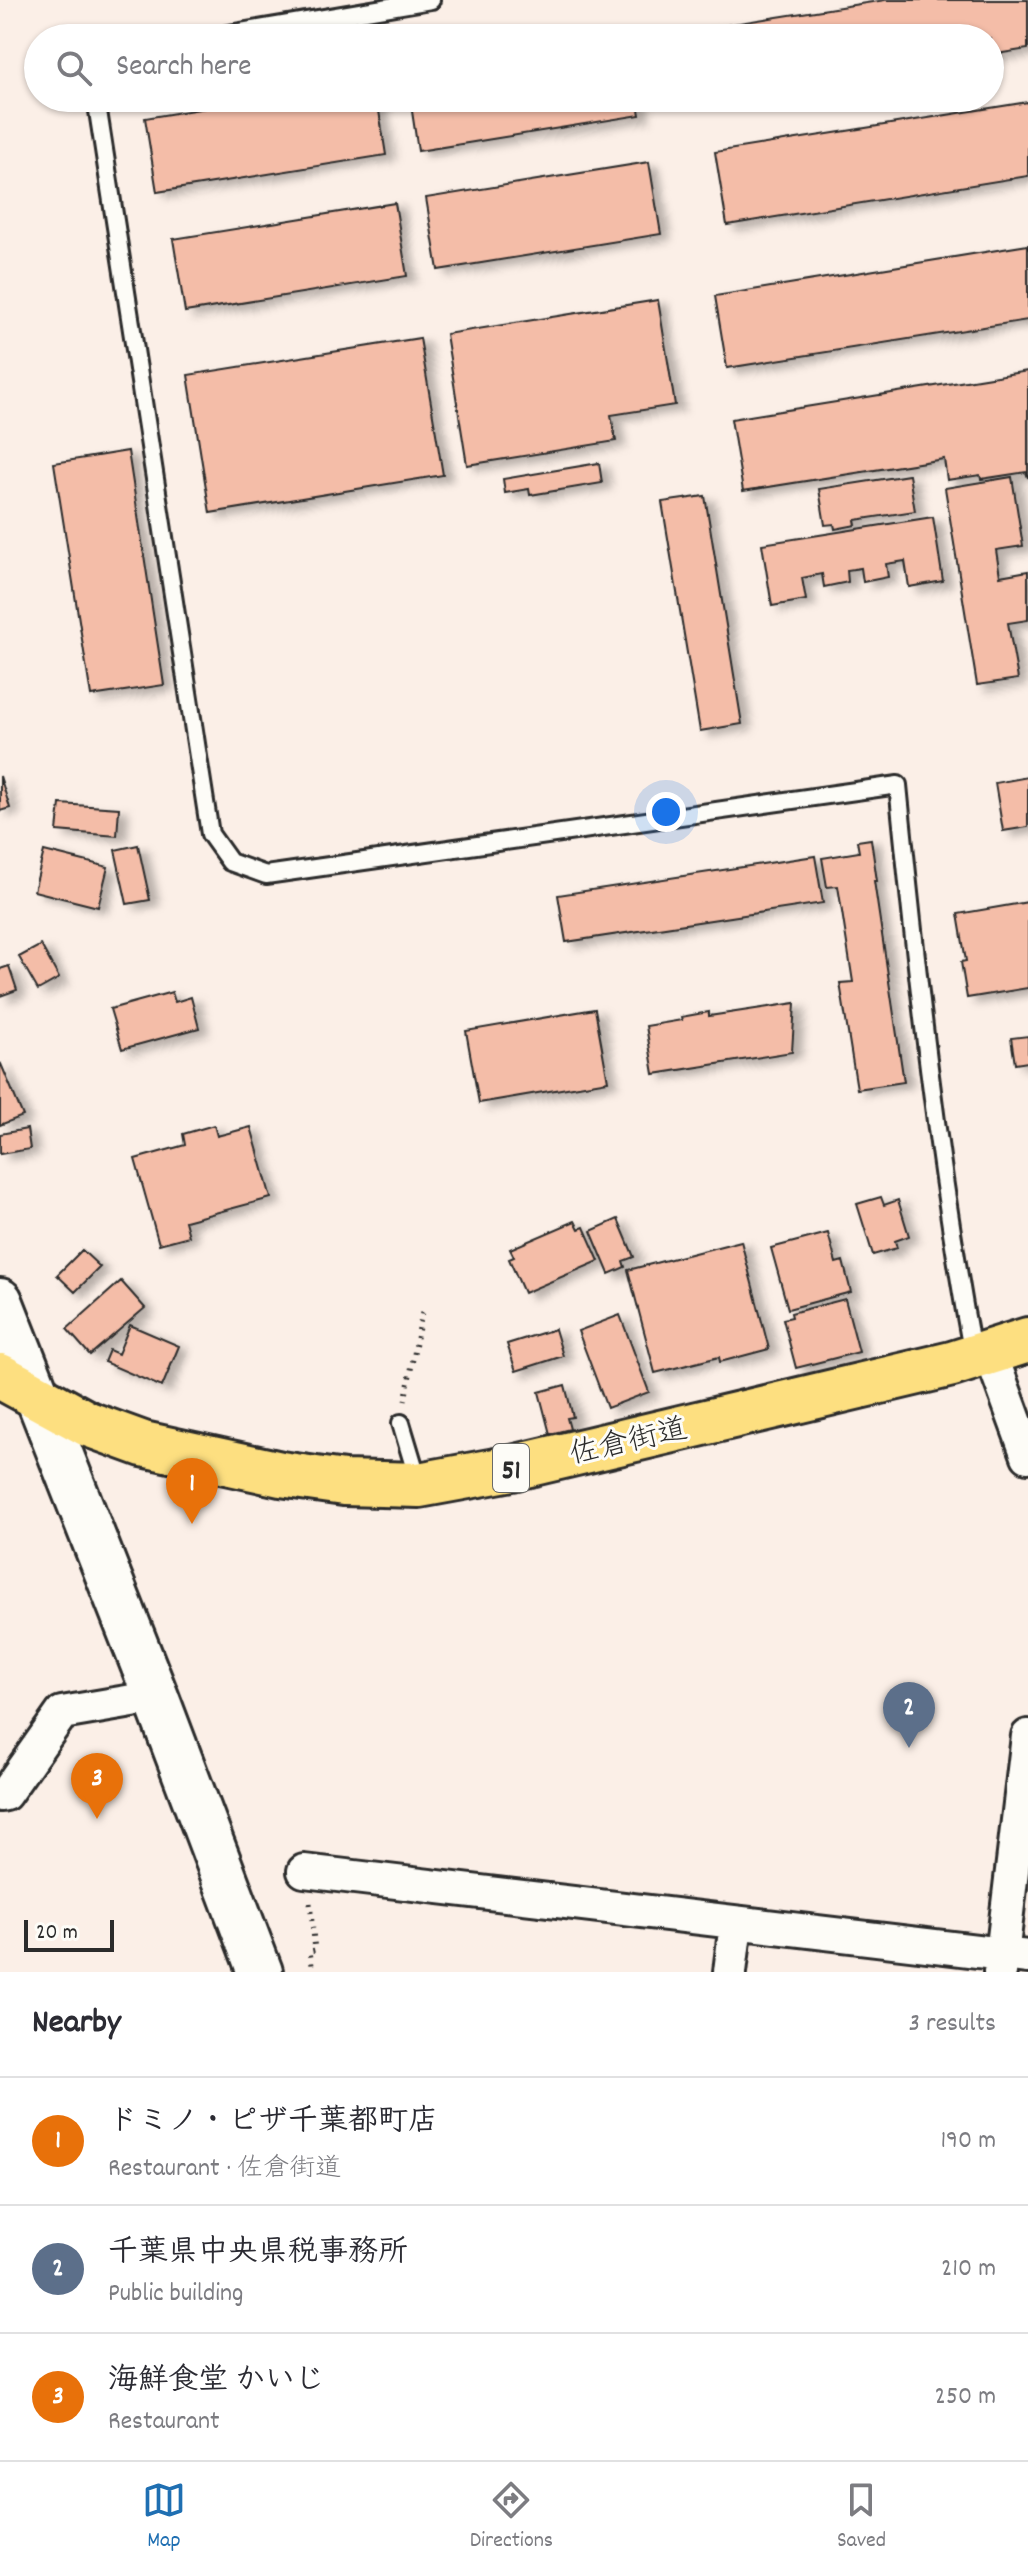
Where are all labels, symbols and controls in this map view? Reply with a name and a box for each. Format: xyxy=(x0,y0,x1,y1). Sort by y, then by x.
search box xyxy=(24,24,1004,112)
icon: search xyxy=(52,46,96,90)
text: Search here xyxy=(116,47,252,90)
your location xyxy=(646,792,686,832)
street label: 佐倉街道 xyxy=(566,1410,692,1479)
road number: 51 xyxy=(493,1444,529,1492)
pin: 1 xyxy=(166,1458,218,1524)
pin: 2 xyxy=(883,1682,935,1748)
pin: 3 xyxy=(71,1753,123,1819)
scale bar xyxy=(24,1916,114,1952)
text: 20 m xyxy=(36,1918,78,1949)
text: Nearby xyxy=(32,2000,121,2049)
text: 3 results xyxy=(909,2006,996,2043)
text: ドミノ・ピザ千葉都町店 xyxy=(108,2102,438,2145)
text: 1 xyxy=(55,2123,61,2160)
text: 190 m xyxy=(940,2123,996,2160)
text: Restaurant · 佐倉街道 xyxy=(108,2151,341,2188)
text: 千葉県中央県税事務所 xyxy=(108,2233,408,2276)
text: 2 xyxy=(52,2251,64,2288)
text: 210 m xyxy=(941,2251,996,2288)
text: Public building xyxy=(108,2276,243,2313)
text: 海鮮食堂 かいじ xyxy=(108,2361,325,2404)
text: 3 xyxy=(52,2379,64,2416)
text: 250 m xyxy=(935,2379,996,2416)
text: Restaurant xyxy=(108,2404,220,2441)
tab: Map xyxy=(142,2478,186,2557)
tab: Directions xyxy=(470,2478,553,2557)
tab: Saved xyxy=(837,2478,886,2557)

